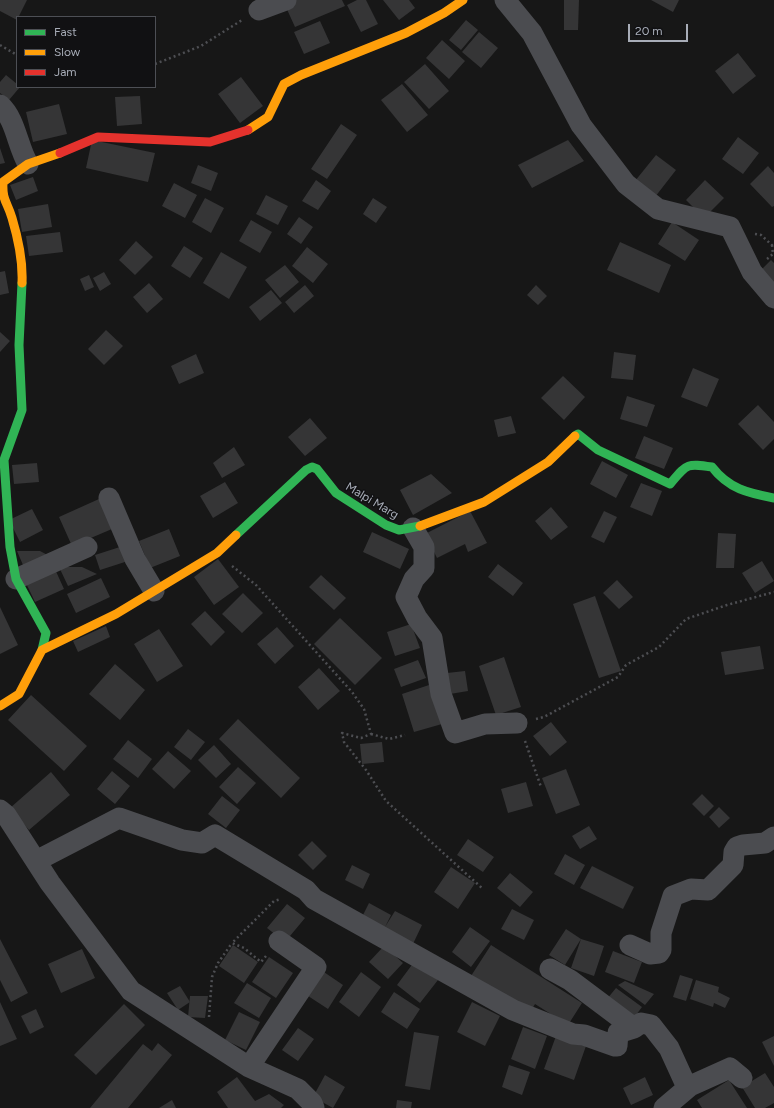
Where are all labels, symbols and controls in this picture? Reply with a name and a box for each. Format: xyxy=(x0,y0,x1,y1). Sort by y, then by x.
legend xyxy=(16,16,156,88)
scale bar xyxy=(630,16,690,42)
text: 20 m xyxy=(635,24,663,38)
text: Fast xyxy=(54,25,77,39)
text: Slow xyxy=(54,45,80,59)
text: Jam xyxy=(54,65,77,79)
street label: Malpi Marg xyxy=(343,480,401,522)

